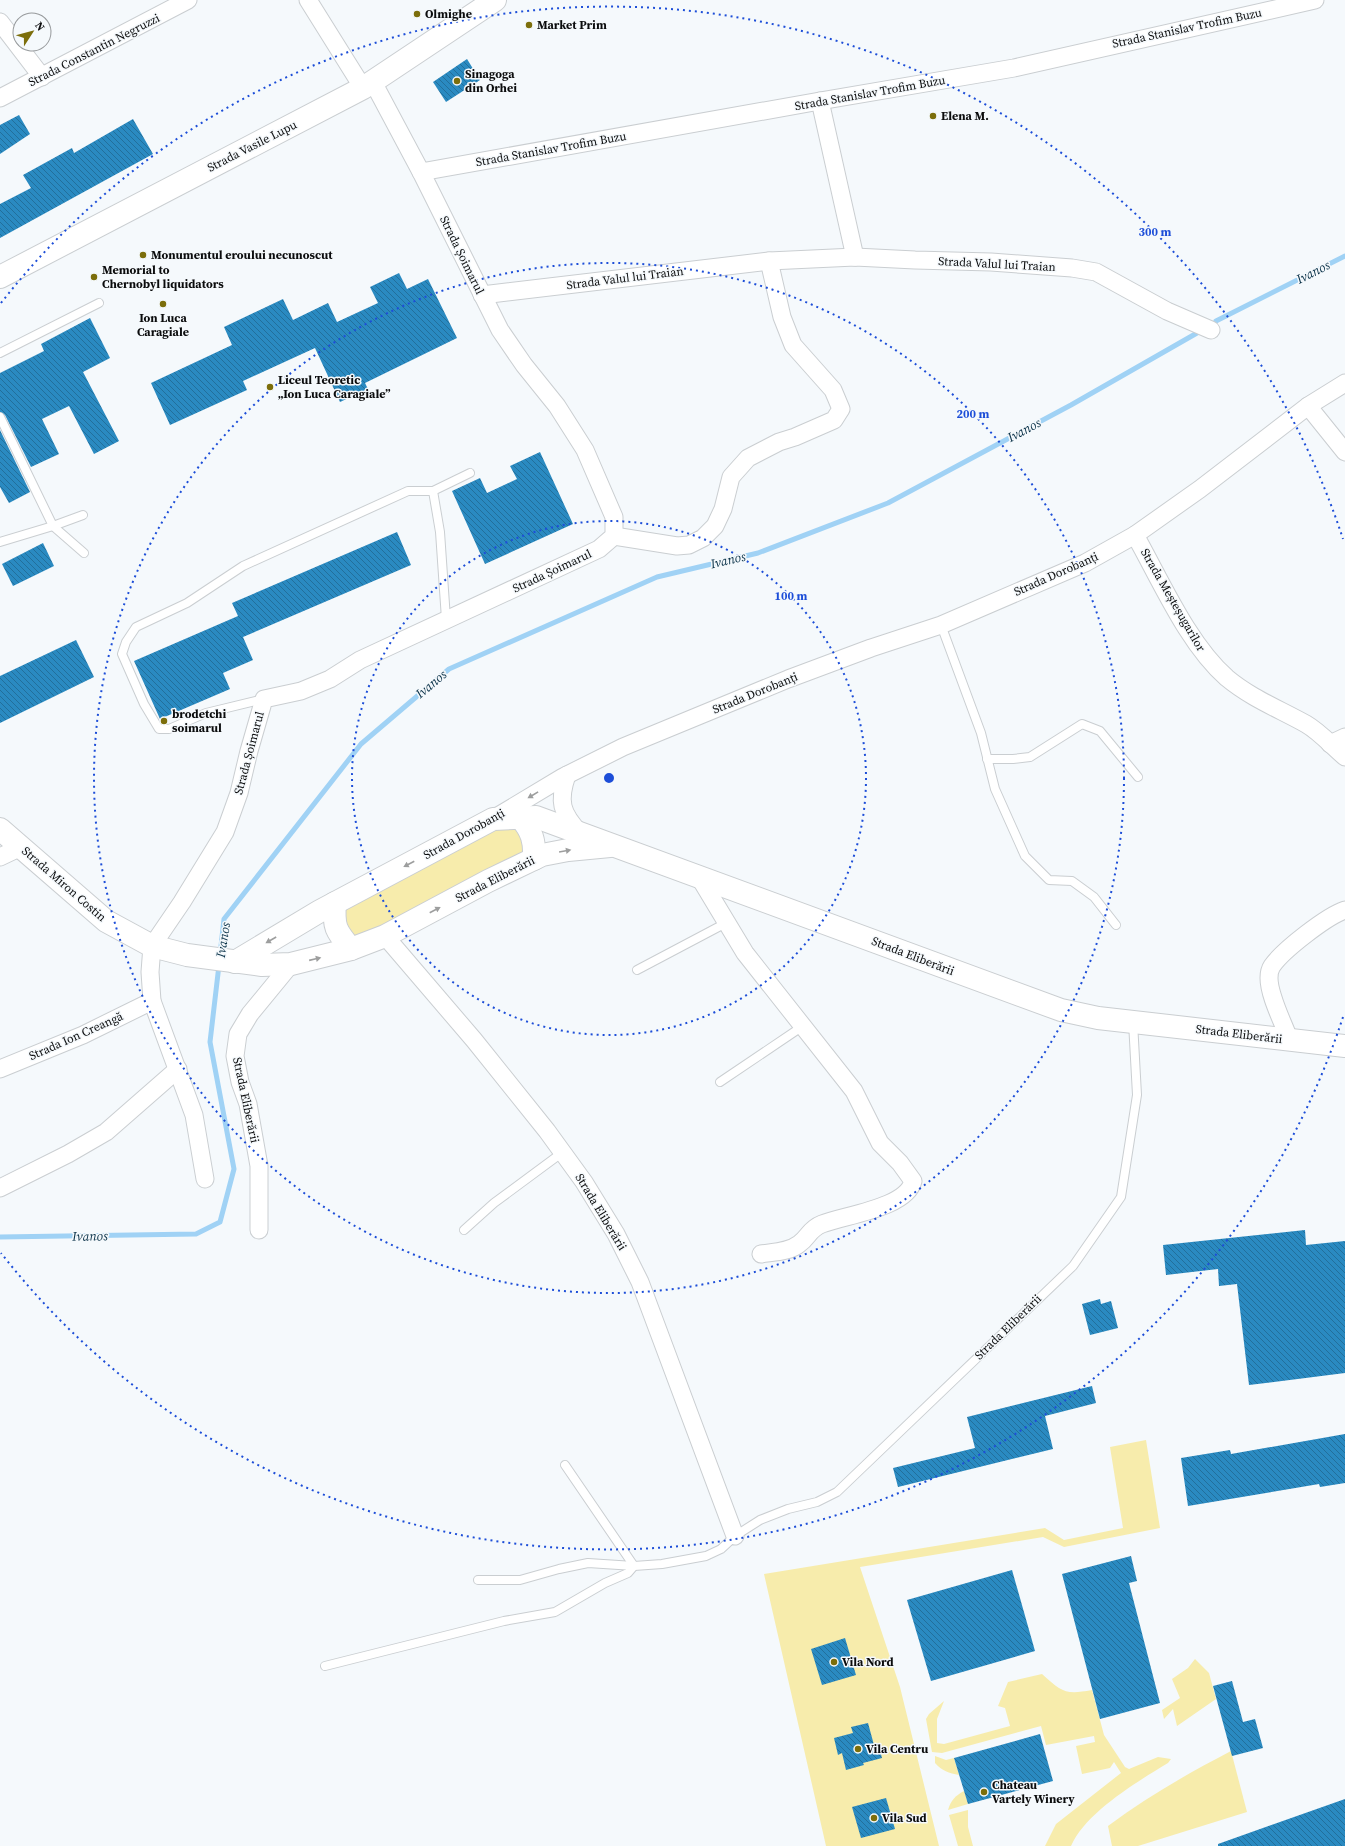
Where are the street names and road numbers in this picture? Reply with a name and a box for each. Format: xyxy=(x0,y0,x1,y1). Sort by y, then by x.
street label: Strada Stanislav Trofim Buzu xyxy=(1111,4,1263,52)
street label: Strada Constantin Negruzzi xyxy=(26,11,162,89)
street label: Strada Stanislav Trofim Buzu xyxy=(794,72,946,114)
street label: Strada Vasile Lupu xyxy=(205,117,299,175)
street label: Strada Stanislav Trofim Buzu xyxy=(475,128,627,170)
street label: Strada Șoimarul xyxy=(436,213,488,297)
street label: Strada Valul lui Traian xyxy=(938,253,1056,275)
street label: Strada Valul lui Traian xyxy=(566,263,684,293)
street label: Strada Șoimarul xyxy=(510,546,594,596)
street label: Strada Meșteșugarilor xyxy=(1137,546,1209,654)
street label: Strada Dorobanți xyxy=(1011,548,1101,600)
street label: Strada Dorobanți xyxy=(710,668,800,717)
street label: Strada Șoimarul xyxy=(230,709,268,796)
street label: Strada Dorobanți xyxy=(420,805,508,863)
street label: Strada Miron Costin xyxy=(18,843,110,925)
street label: Strada Eliberării xyxy=(453,852,538,906)
street label: Strada Eliberării xyxy=(869,933,957,979)
street label: Strada Ion Creangă xyxy=(26,1008,126,1064)
street label: Strada Eliberării xyxy=(1195,1021,1284,1047)
street label: Strada Eliberării xyxy=(229,1056,263,1145)
street label: Strada Eliberării xyxy=(572,1170,631,1254)
street label: Strada Eliberării xyxy=(971,1291,1045,1363)

